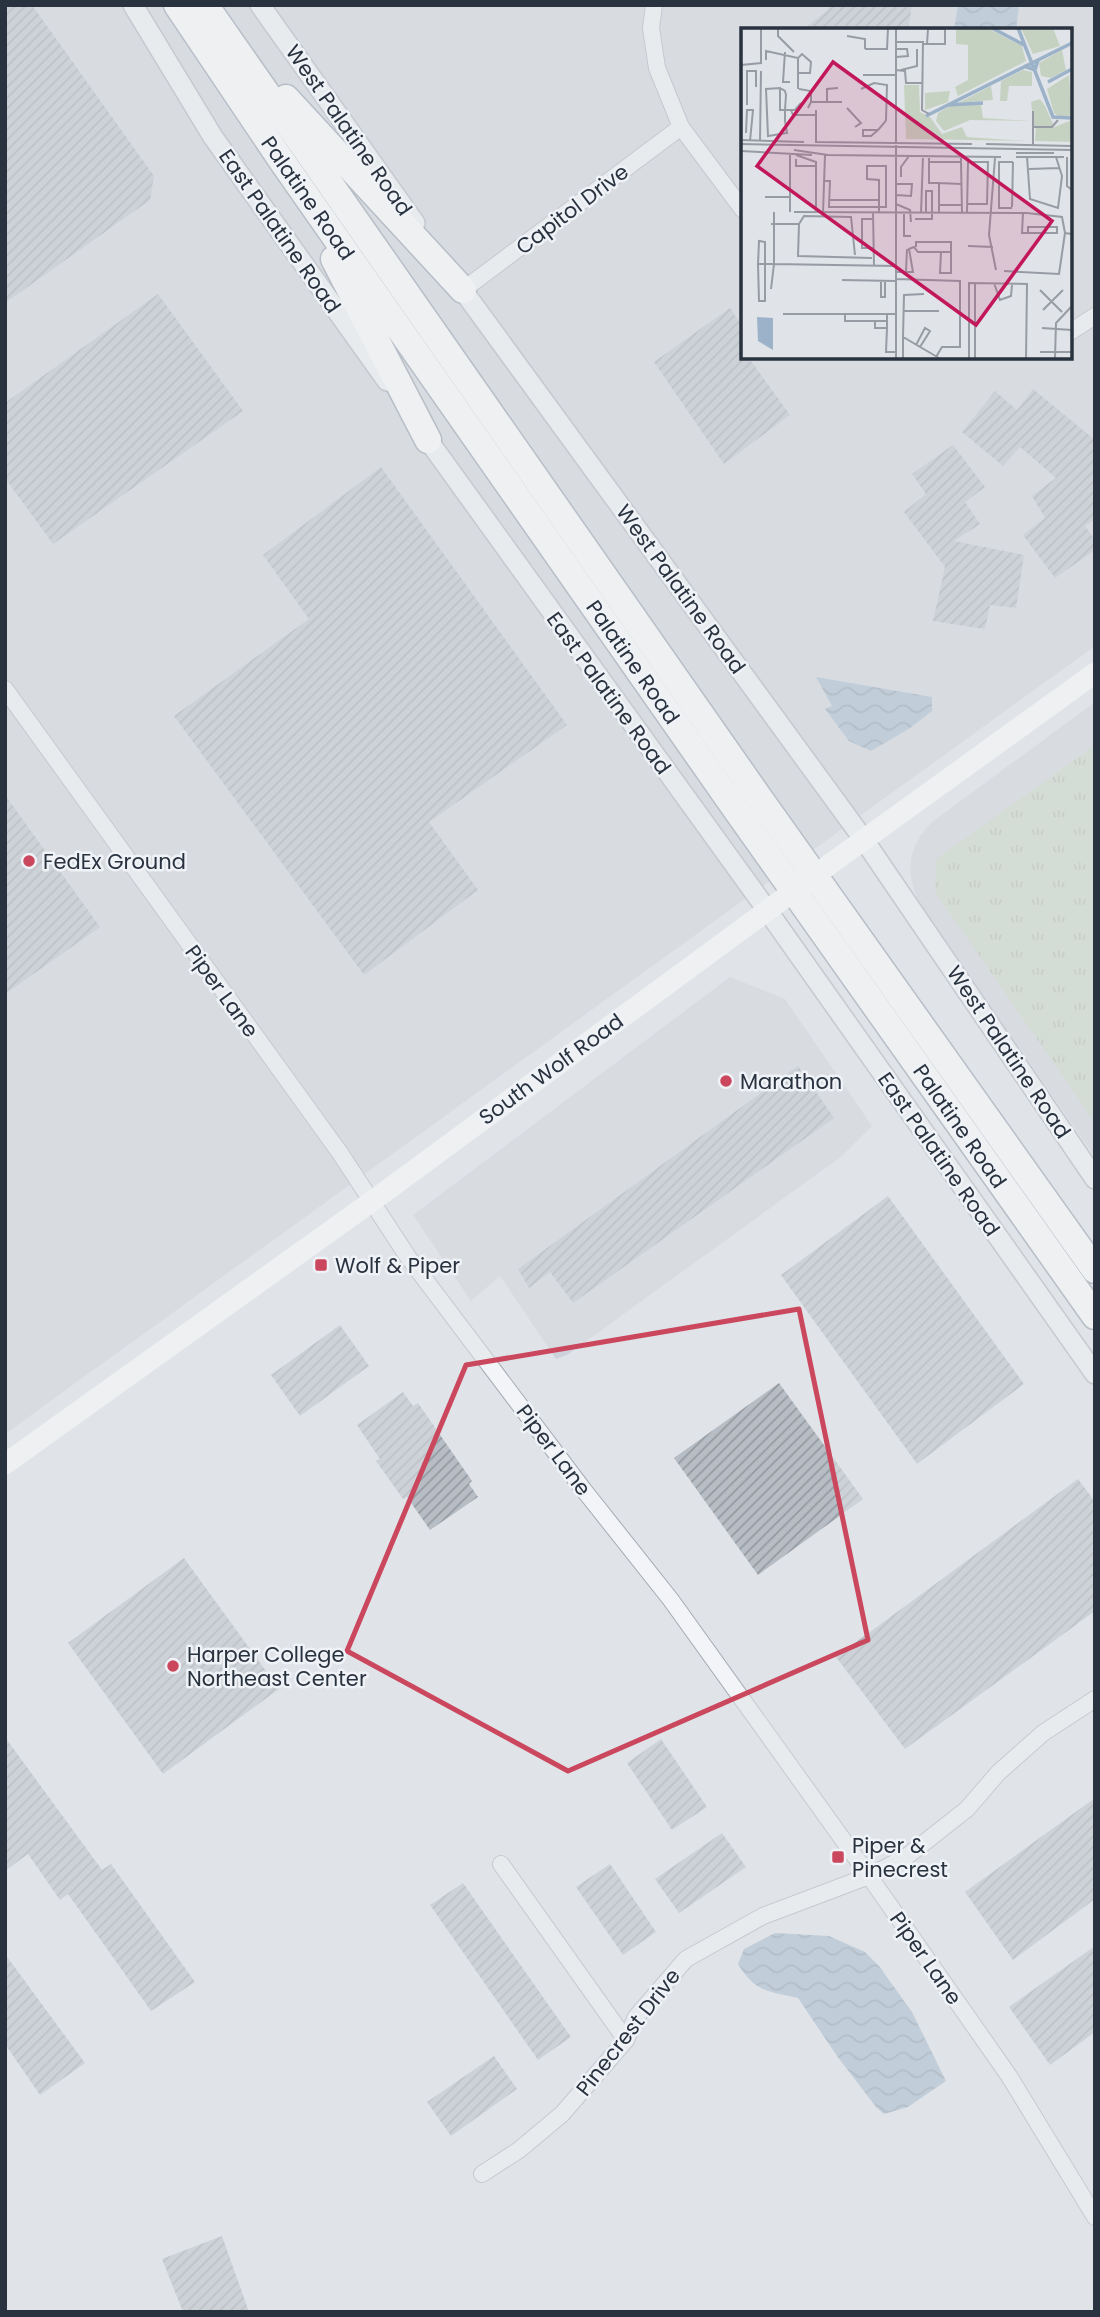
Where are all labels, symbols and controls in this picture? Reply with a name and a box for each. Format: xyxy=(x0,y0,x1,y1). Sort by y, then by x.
inset map xyxy=(741,28,1072,359)
street label: West Palatine Road xyxy=(280,40,418,220)
street label: Palatine Road xyxy=(256,131,360,265)
street label: East Palatine Road xyxy=(212,143,348,319)
street label: Capitol Drive xyxy=(510,157,634,261)
street label: West Palatine Road xyxy=(611,500,751,678)
street label: Palatine Road xyxy=(581,595,685,729)
street label: East Palatine Road xyxy=(540,606,678,780)
place label: FedEx Ground xyxy=(43,847,186,876)
marker: FedEx Ground xyxy=(21,853,37,869)
street label: Piper Lane xyxy=(179,939,265,1043)
street label: West Palatine Road xyxy=(942,961,1076,1143)
street label: South Wolf Road xyxy=(473,1007,629,1131)
street label: Palatine Road xyxy=(908,1059,1012,1193)
street label: East Palatine Road xyxy=(871,1066,1007,1242)
place label: Marathon xyxy=(740,1067,842,1096)
marker: Marathon xyxy=(718,1073,734,1089)
place label: Wolf & Piper xyxy=(335,1251,460,1280)
marker: Wolf & Piper xyxy=(313,1257,329,1273)
street label: Piper Lane xyxy=(510,1398,598,1502)
place label: Harper College Northeast Center xyxy=(187,1640,367,1693)
marker: Harper College Northeast Center xyxy=(165,1658,181,1674)
place label: Piper & Pinecrest xyxy=(852,1831,948,1884)
marker: Piper & Pinecrest xyxy=(830,1849,846,1865)
street label: Piper Lane xyxy=(883,1906,969,2010)
street label: Pinecrest Drive xyxy=(569,1962,687,2102)

